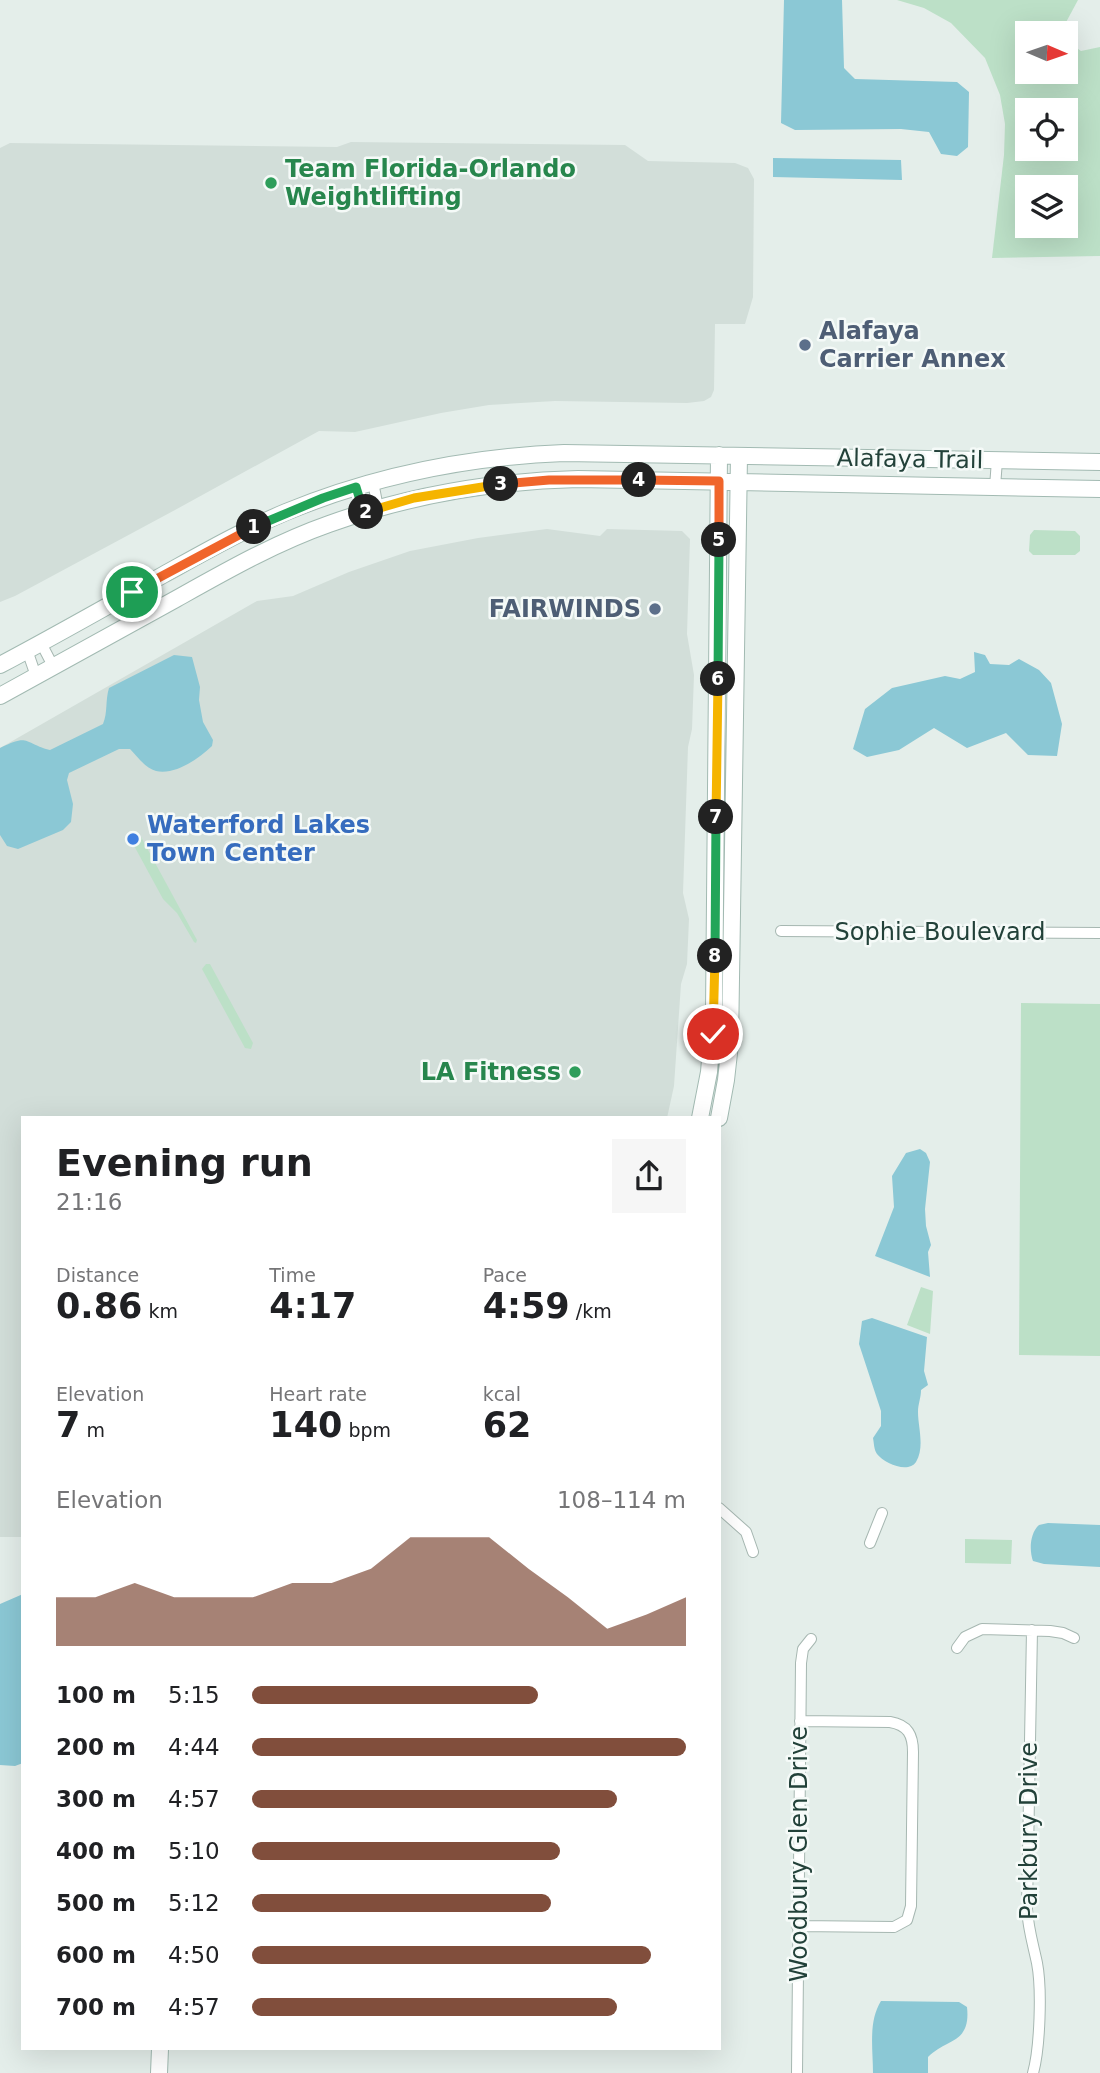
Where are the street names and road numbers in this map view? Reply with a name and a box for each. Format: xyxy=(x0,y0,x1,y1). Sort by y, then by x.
street label: Alafaya Trail xyxy=(837,444,983,474)
street label: Sophie Boulevard xyxy=(835,918,1045,946)
street label: Woodbury Glen Drive xyxy=(785,1726,813,1982)
street label: Parkbury Drive xyxy=(1015,1742,1043,1920)

